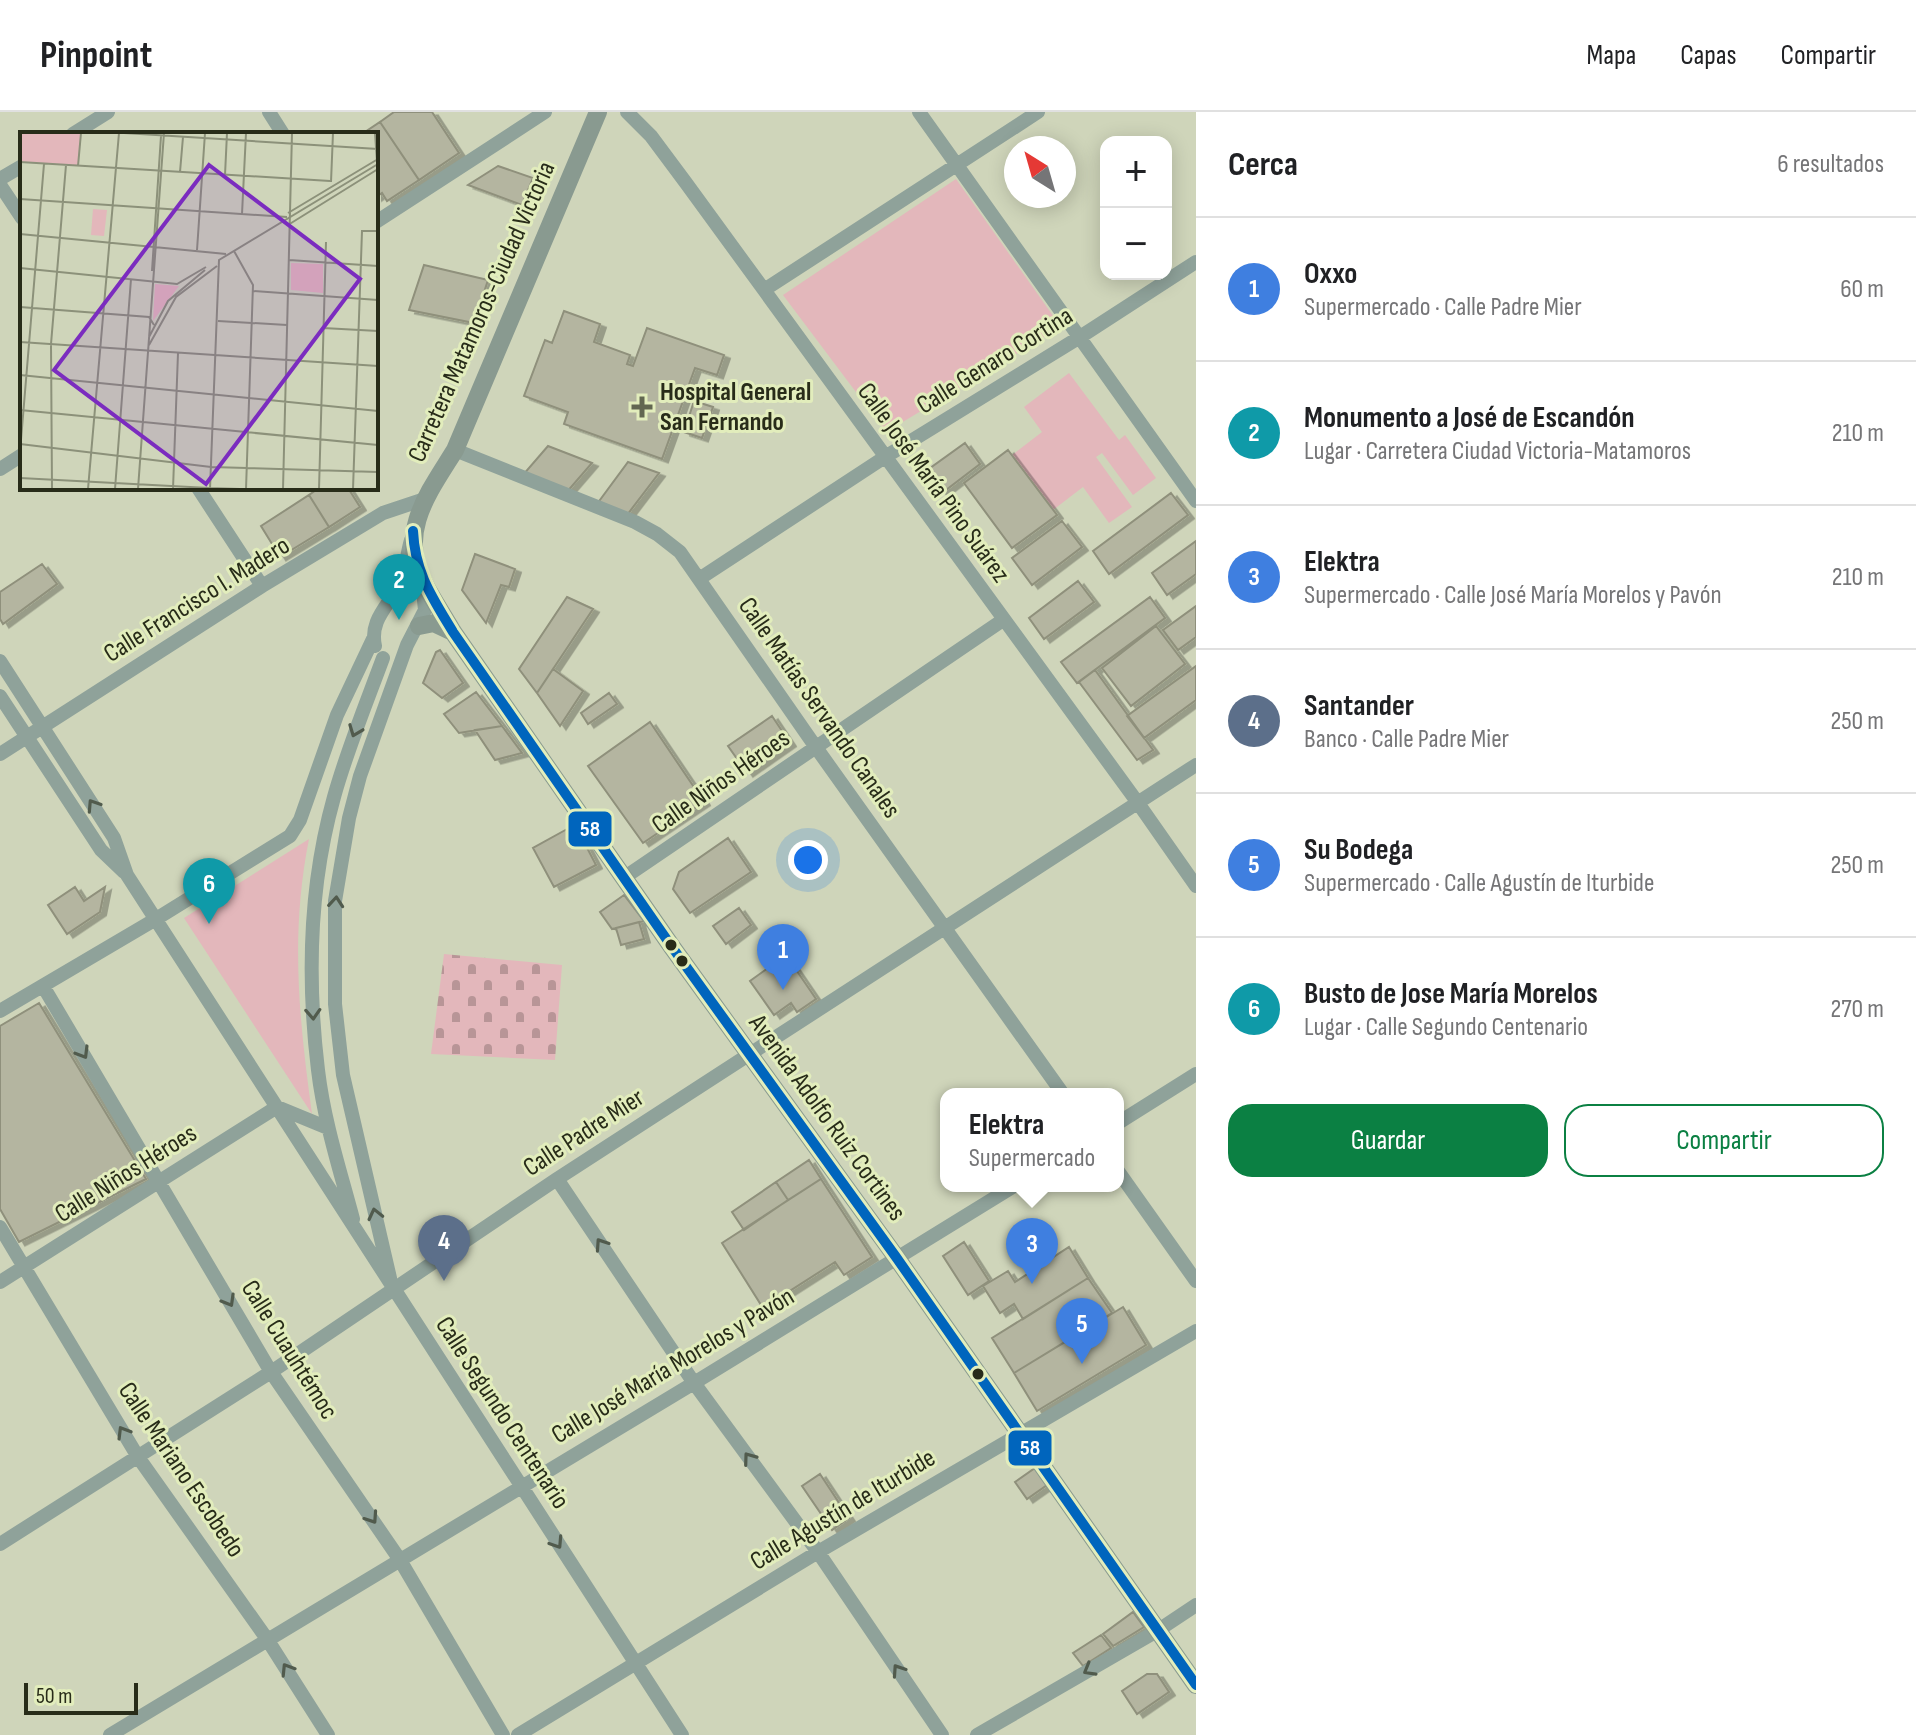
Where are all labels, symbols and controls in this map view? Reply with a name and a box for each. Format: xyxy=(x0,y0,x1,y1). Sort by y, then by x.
text: Pinpoint xyxy=(40,33,152,78)
text: Mapa xyxy=(1587,39,1636,72)
text: Capas xyxy=(1680,39,1737,72)
text: Compartir xyxy=(1781,39,1876,72)
inset map xyxy=(20,132,378,490)
north arrow xyxy=(1004,136,1076,208)
map controls xyxy=(1100,136,1172,280)
button: + xyxy=(1100,136,1172,208)
text: Cerca xyxy=(1228,144,1298,185)
text: 6 resultados xyxy=(1777,149,1884,180)
street label: Carretera Matamoros-Ciudad Victoria xyxy=(402,157,562,467)
button: − xyxy=(1100,208,1172,280)
text: Oxxo xyxy=(1304,256,1357,292)
text: 1 xyxy=(1249,274,1259,305)
text: 60 m xyxy=(1840,274,1884,305)
text: Supermercado · Calle Padre Mier xyxy=(1304,292,1582,323)
street label: Calle Genaro Cortina xyxy=(911,301,1079,421)
place label: Hospital General San Fernando xyxy=(660,377,811,438)
street label: Calle José María Pino Suárez xyxy=(850,377,1016,589)
marker: Hospital General San Fernando xyxy=(631,396,653,418)
text: Monumento a José de Escandón xyxy=(1304,400,1635,436)
text: 2 xyxy=(1248,418,1260,449)
text: 210 m xyxy=(1832,418,1884,449)
text: Lugar · Carretera Ciudad Victoria-Matamoros xyxy=(1304,436,1691,467)
street label: Calle Francisco I. Madero xyxy=(98,530,296,670)
text: Elektra xyxy=(1304,544,1380,580)
pin: 2 xyxy=(373,554,425,620)
text: 3 xyxy=(1248,562,1260,593)
text: 210 m xyxy=(1832,562,1884,593)
text: Supermercado · Calle José María Morelos y Pavón xyxy=(1304,580,1722,611)
street label: Calle Matías Servando Canales xyxy=(731,592,907,824)
text: Santander xyxy=(1304,688,1414,724)
text: 4 xyxy=(1248,706,1260,737)
text: 250 m xyxy=(1830,706,1884,737)
one-way arrow xyxy=(348,723,365,737)
street label: Calle Niños Héroes xyxy=(646,723,796,841)
text: Banco · Calle Padre Mier xyxy=(1304,724,1509,755)
one-way arrow xyxy=(88,799,103,814)
line badge: 58 xyxy=(567,810,613,848)
text: 58 xyxy=(580,816,600,843)
text: Su Bodega xyxy=(1304,832,1413,868)
your location xyxy=(788,840,828,880)
text: 5 xyxy=(1248,850,1260,881)
text: 250 m xyxy=(1830,850,1884,881)
pin: 6 xyxy=(183,858,235,924)
text: Supermercado · Calle Agustín de Iturbide xyxy=(1304,868,1654,899)
one-way arrow xyxy=(327,895,344,908)
pin: 1 xyxy=(757,924,809,990)
unlabelled marker xyxy=(663,937,679,953)
unlabelled marker xyxy=(674,953,690,969)
text: Busto de Jose María Morelos xyxy=(1304,976,1598,1012)
text: 6 xyxy=(1248,994,1260,1025)
text: 270 m xyxy=(1831,994,1884,1025)
one-way arrow xyxy=(305,1008,322,1021)
street label: Avenida Adolfo Ruiz Cortines xyxy=(741,1008,912,1227)
text: Lugar · Calle Segundo Centenario xyxy=(1304,1012,1588,1043)
one-way arrow xyxy=(73,1044,89,1059)
street label: Calle Padre Mier xyxy=(518,1082,651,1184)
popup xyxy=(940,1088,1124,1192)
button: Guardar xyxy=(1228,1104,1548,1177)
button: Compartir xyxy=(1564,1104,1884,1177)
text: Elektra xyxy=(969,1107,1044,1143)
street label: Calle Niños Héroes xyxy=(49,1118,203,1230)
text: Supermercado xyxy=(969,1143,1095,1174)
one-way arrow xyxy=(367,1207,384,1221)
pin: 4 xyxy=(418,1215,470,1281)
pin: 3 xyxy=(1006,1218,1058,1284)
one-way arrow xyxy=(595,1239,610,1253)
street label: Calle Cuauhtémoc xyxy=(234,1275,344,1425)
street label: Calle José María Morelos y Pavón xyxy=(546,1281,800,1451)
one-way arrow xyxy=(219,1292,235,1307)
pin: 5 xyxy=(1056,1298,1108,1364)
street label: Calle Segundo Centenario xyxy=(428,1311,576,1515)
unlabelled marker xyxy=(970,1366,986,1382)
street label: Calle Mariano Escobedo xyxy=(111,1377,251,1563)
one-way arrow xyxy=(117,1426,133,1441)
line badge: 58 xyxy=(1007,1429,1053,1467)
text: 58 xyxy=(1020,1435,1040,1462)
street label: Calle Agustín de Iturbide xyxy=(745,1443,941,1577)
one-way arrow xyxy=(744,1452,759,1466)
one-way arrow xyxy=(362,1510,377,1524)
one-way arrow xyxy=(547,1534,562,1549)
one-way arrow xyxy=(1083,1660,1098,1676)
one-way arrow xyxy=(281,1663,296,1678)
one-way arrow xyxy=(893,1665,908,1679)
scale bar xyxy=(24,1679,138,1715)
text: 50 m xyxy=(36,1683,72,1710)

